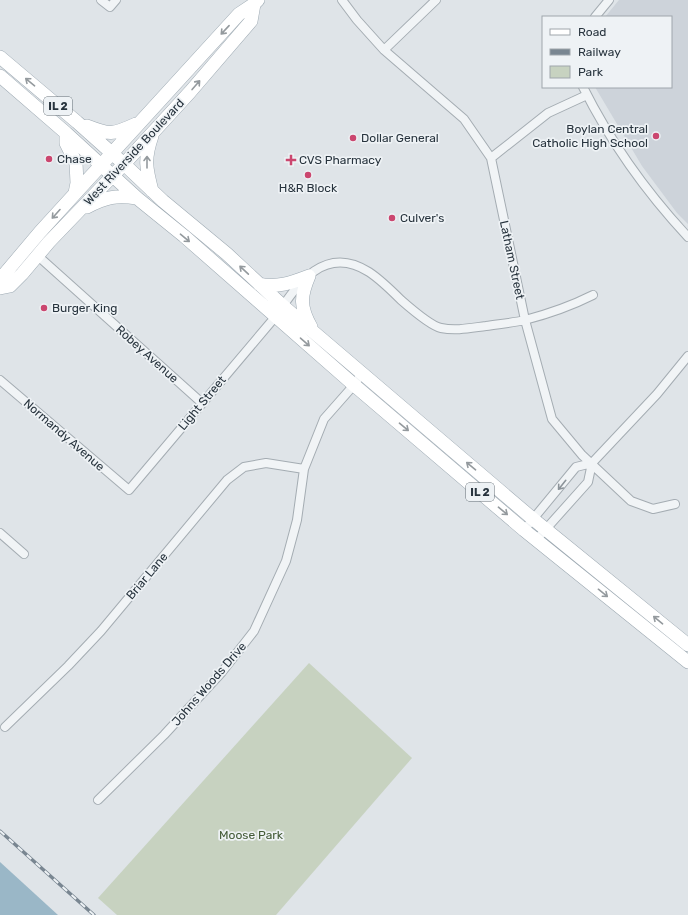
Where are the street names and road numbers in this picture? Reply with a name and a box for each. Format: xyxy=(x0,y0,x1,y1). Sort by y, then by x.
street label: West Riverside Boulevard xyxy=(81,96,187,208)
road number: IL 2 xyxy=(44,97,72,115)
street label: Latham Street xyxy=(497,219,527,301)
street label: Robey Avenue xyxy=(113,322,181,386)
street label: Light Street xyxy=(175,373,229,433)
street label: Normandy Avenue xyxy=(21,396,107,474)
road number: IL 2 xyxy=(466,483,494,501)
street label: Briar Lane xyxy=(123,550,171,602)
street label: Johns Woods Drive xyxy=(169,639,249,729)

